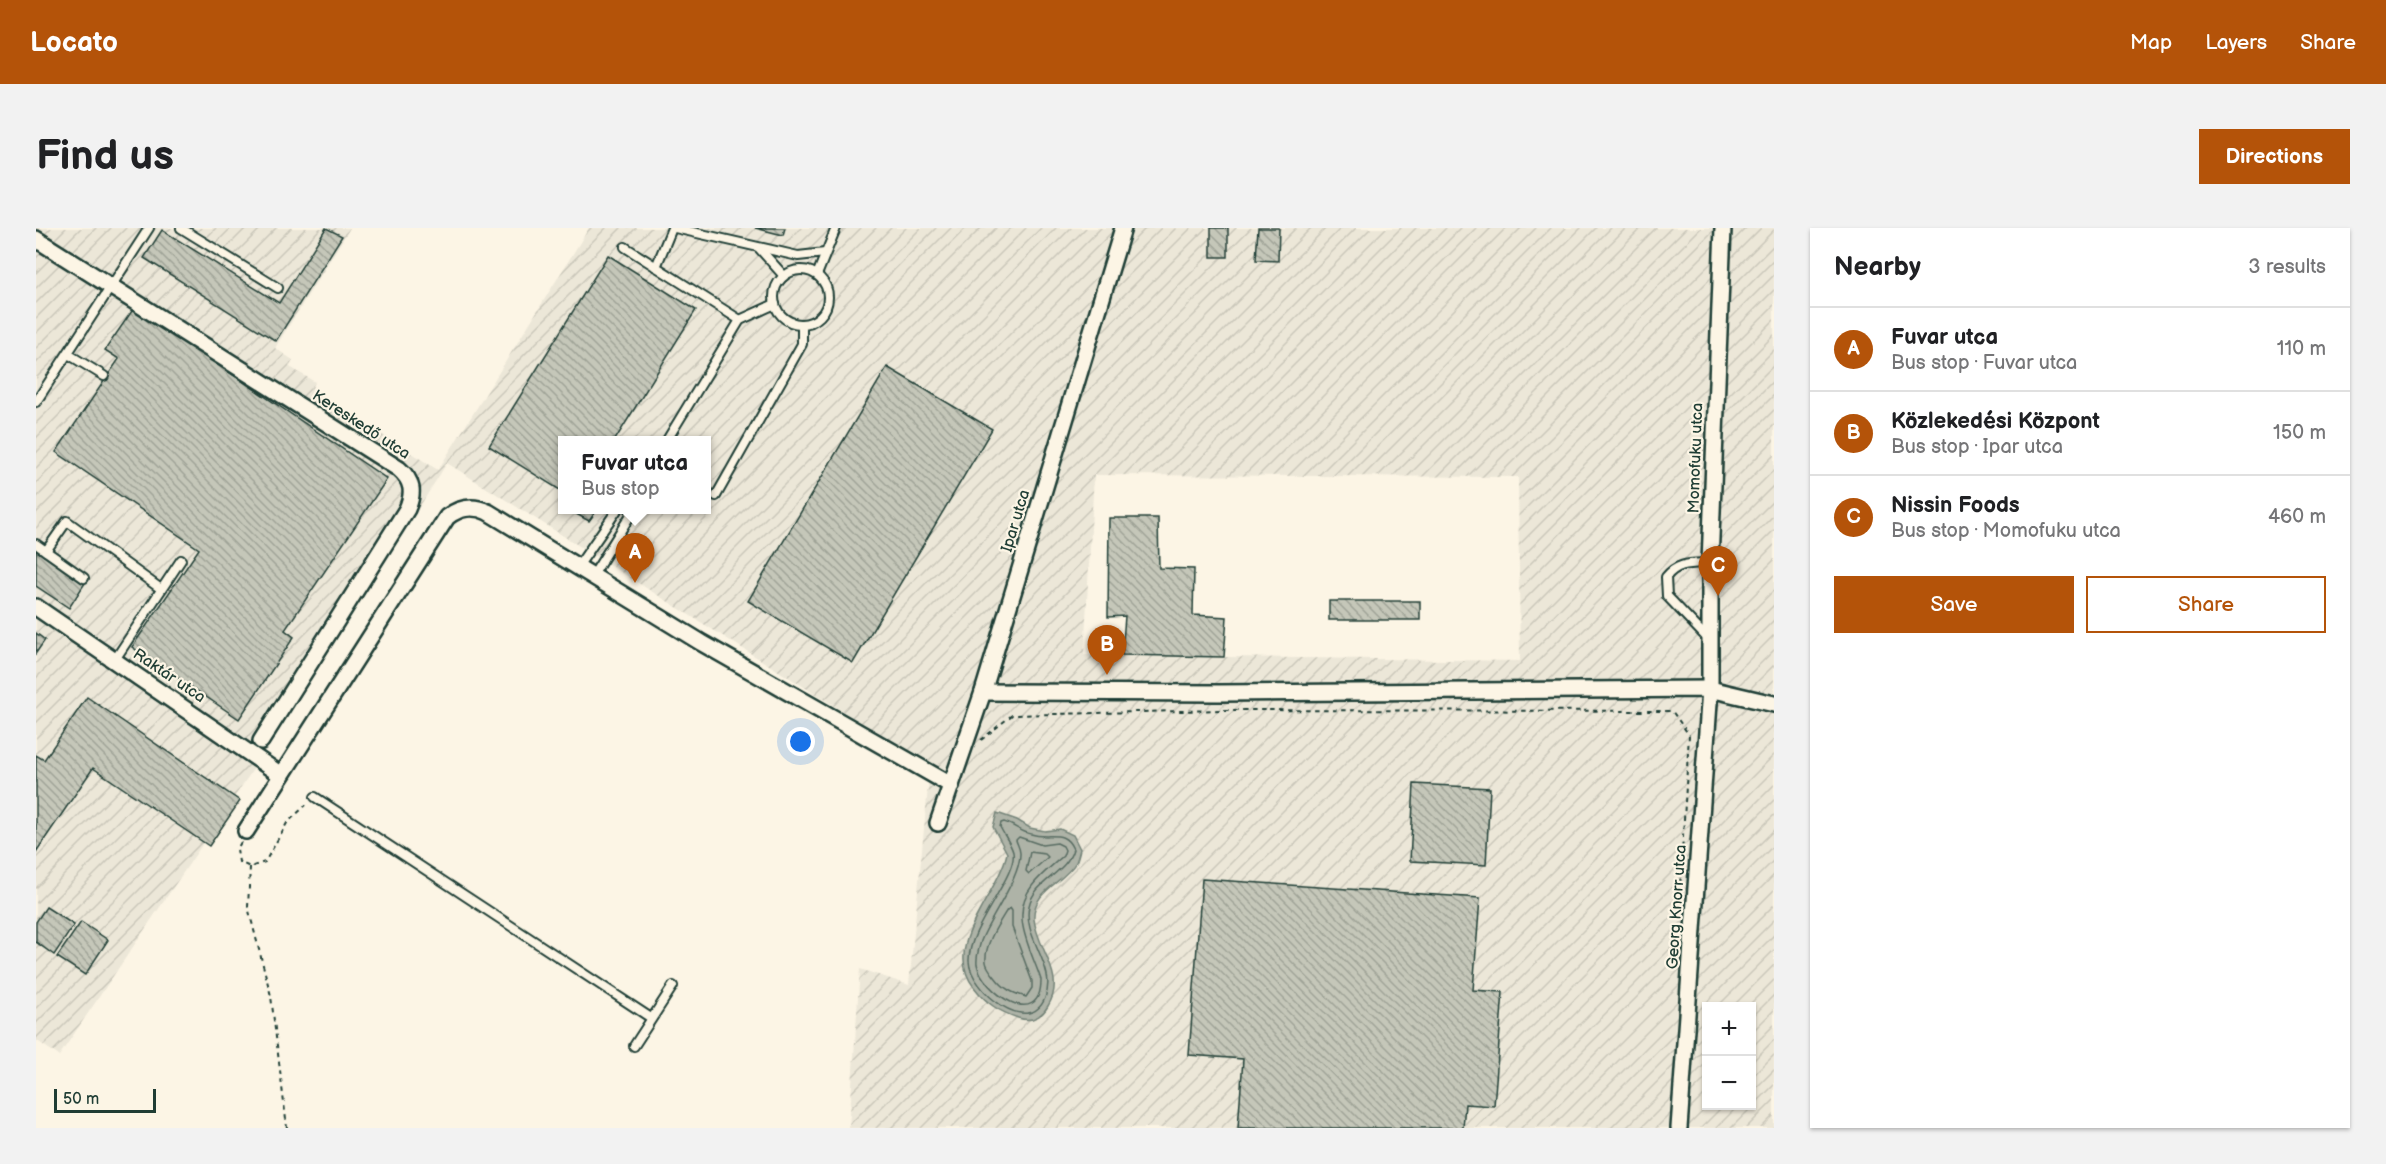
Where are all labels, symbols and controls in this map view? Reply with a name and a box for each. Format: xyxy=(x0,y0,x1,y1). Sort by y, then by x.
text: Locato xyxy=(30,26,118,59)
text: Map xyxy=(2130,30,2172,55)
text: Layers xyxy=(2205,30,2267,55)
text: Share xyxy=(2300,30,2356,55)
button: Directions xyxy=(2199,129,2350,184)
text: Find us xyxy=(36,131,174,182)
text: Nearby xyxy=(1834,252,1921,283)
text: 3 results xyxy=(2248,255,2326,279)
text: Fuvar utca xyxy=(1891,324,1998,351)
text: A xyxy=(1847,337,1860,361)
text: 110 m xyxy=(2277,337,2326,361)
text: Bus stop · Fuvar utca xyxy=(1891,351,2077,375)
street label: Kereskedő utca xyxy=(309,386,413,464)
street label: Momofuku utca xyxy=(1685,402,1707,514)
text: Közlekedési Központ xyxy=(1891,408,2100,435)
text: B xyxy=(1846,421,1861,445)
text: 150 m xyxy=(2273,421,2326,445)
text: Bus stop · Ipar utca xyxy=(1891,435,2063,459)
popup xyxy=(558,436,711,514)
text: Fuvar utca xyxy=(581,450,688,477)
text: Bus stop xyxy=(581,477,660,501)
street label: Ipar utca xyxy=(998,487,1034,555)
text: Nissin Foods xyxy=(1891,492,2020,519)
text: C xyxy=(1846,505,1861,529)
text: 460 m xyxy=(2268,505,2326,529)
text: Bus stop · Momofuku utca xyxy=(1891,519,2121,543)
pin: A xyxy=(616,534,654,583)
pin: C xyxy=(1698,546,1738,596)
button: Save xyxy=(1834,576,2074,633)
button: Share xyxy=(2086,576,2326,633)
pin: B xyxy=(1088,626,1126,675)
street label: Raktár utca xyxy=(129,645,209,707)
your location xyxy=(786,727,815,756)
street label: Georg Knorr utca xyxy=(1663,844,1691,970)
map controls xyxy=(1702,1002,1756,1110)
button: + xyxy=(1702,1002,1756,1056)
button: − xyxy=(1702,1056,1756,1110)
scale bar xyxy=(54,1086,156,1114)
text: 50 m xyxy=(63,1090,99,1109)

